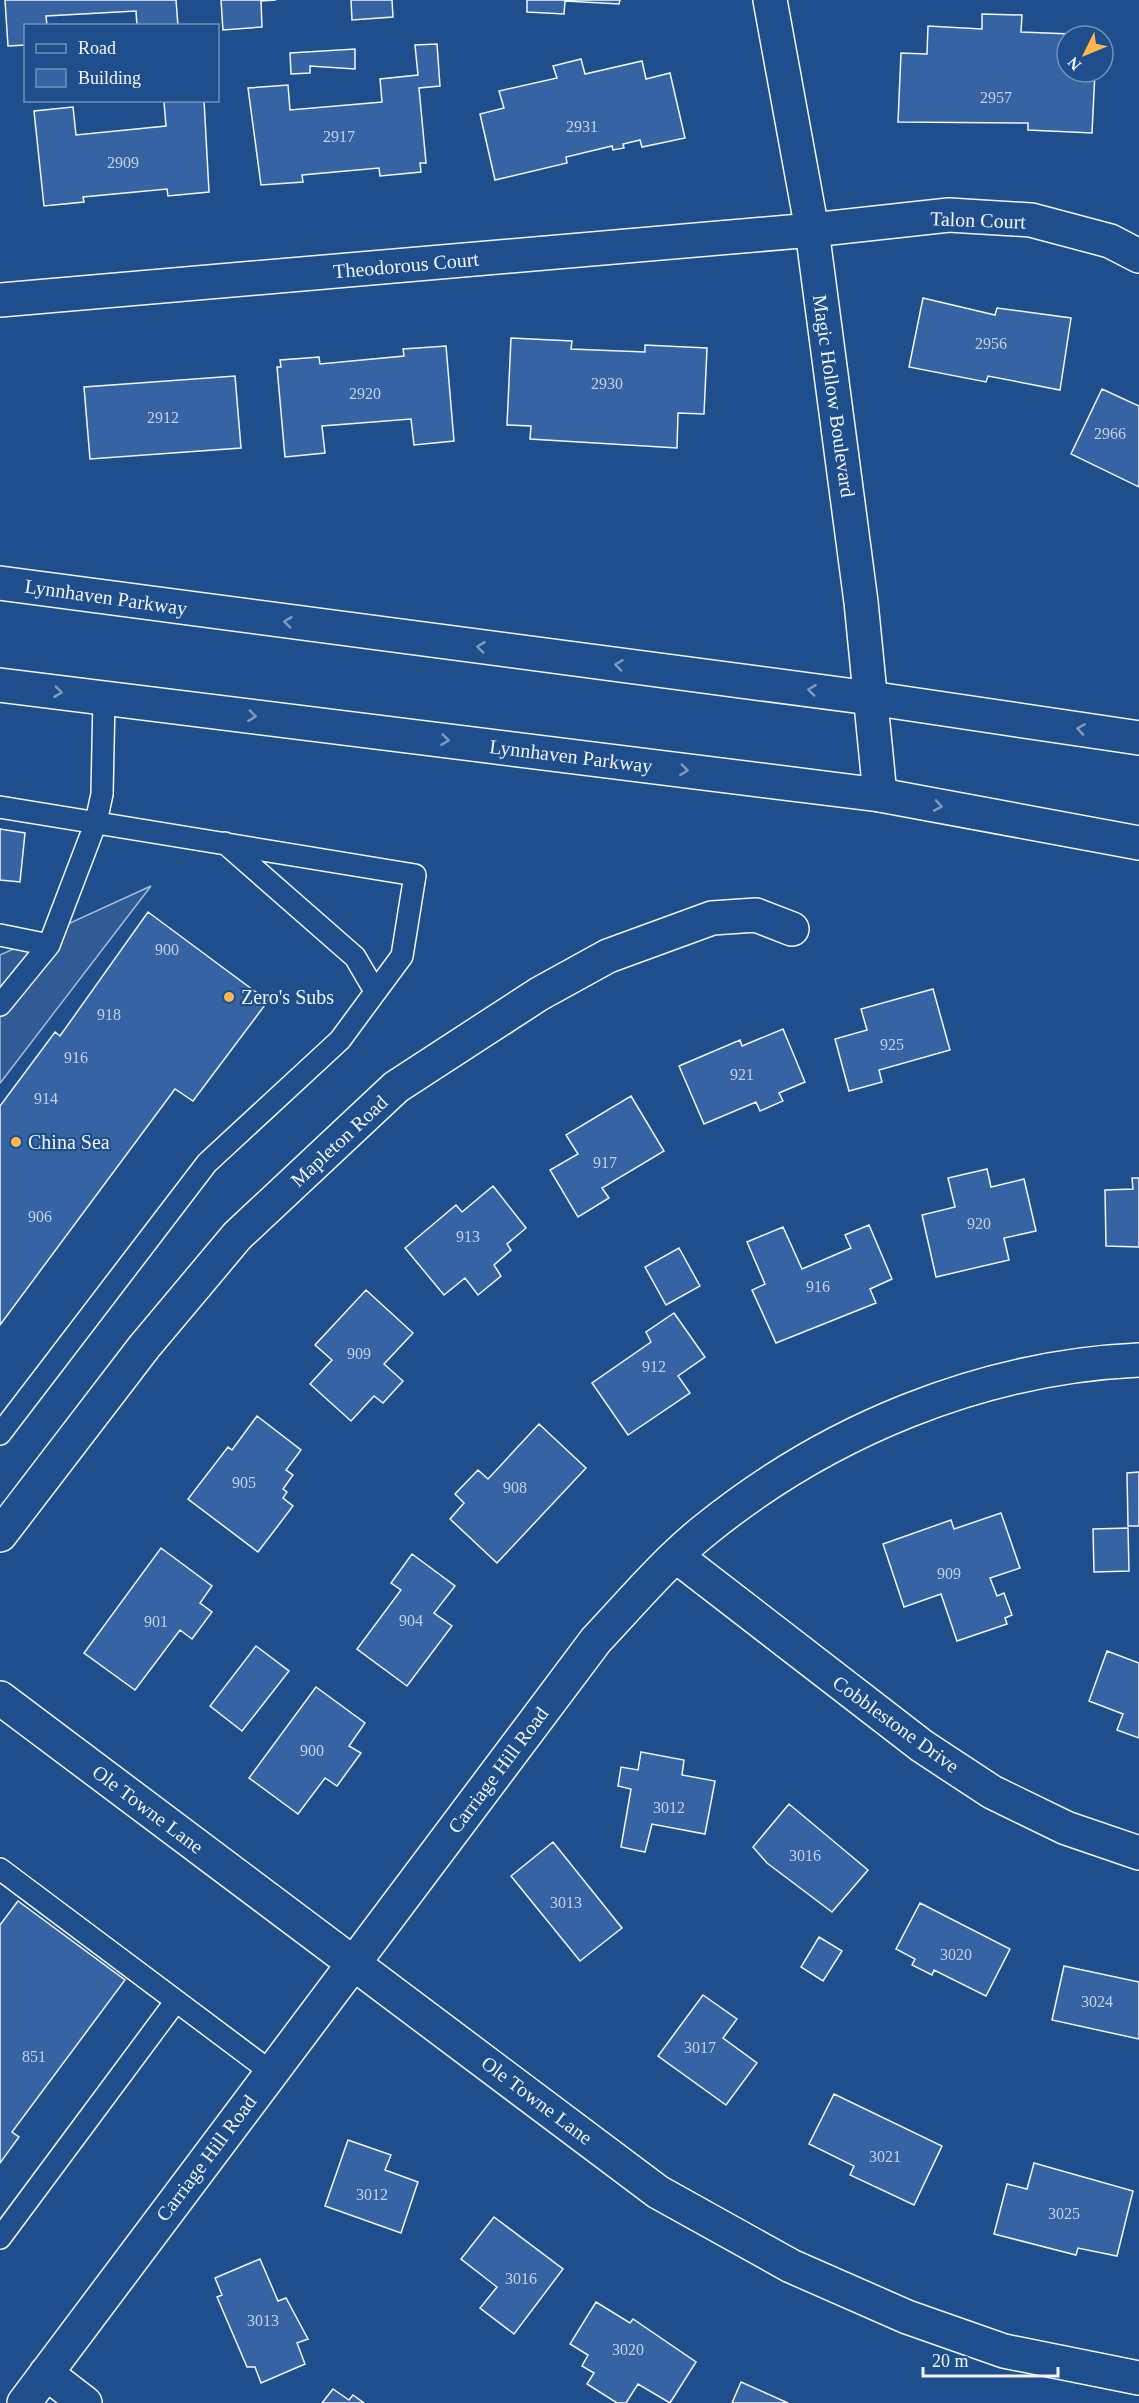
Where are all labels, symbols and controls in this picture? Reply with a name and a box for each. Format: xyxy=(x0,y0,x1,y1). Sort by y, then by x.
legend xyxy=(24,24,219,102)
north arrow xyxy=(1055,24,1115,84)
text: Road xyxy=(78,38,116,58)
text: N xyxy=(1064,54,1085,74)
text: Building xyxy=(78,68,141,88)
house number: 2957 xyxy=(980,89,1012,106)
house number: 2931 xyxy=(566,118,598,135)
house number: 2917 xyxy=(323,128,355,145)
house number: 2909 xyxy=(107,154,139,171)
street label: Talon Court xyxy=(930,207,1027,233)
street label: Theodorous Court xyxy=(332,248,480,282)
street label: Magic Hollow Boulevard xyxy=(808,293,859,499)
house number: 2956 xyxy=(975,335,1007,352)
house number: 2930 xyxy=(591,375,623,392)
house number: 2920 xyxy=(349,385,381,402)
house number: 2912 xyxy=(147,409,179,426)
house number: 2966 xyxy=(1094,425,1126,442)
street label: Lynnhaven Parkway xyxy=(23,575,189,620)
one-way arrow xyxy=(283,616,292,629)
one-way arrow xyxy=(477,642,486,654)
one-way arrow xyxy=(614,660,624,672)
one-way arrow xyxy=(53,685,63,698)
one-way arrow xyxy=(808,685,817,697)
one-way arrow xyxy=(247,709,256,722)
one-way arrow xyxy=(1077,724,1086,736)
one-way arrow xyxy=(440,734,450,746)
street label: Lynnhaven Parkway xyxy=(488,735,654,778)
one-way arrow xyxy=(680,764,689,776)
one-way arrow xyxy=(932,799,942,812)
house number: 900 xyxy=(155,941,179,958)
place label: Zero's Subs xyxy=(241,986,334,1008)
marker: Zero's Subs xyxy=(222,990,236,1004)
house number: 918 xyxy=(97,1006,121,1023)
house number: 925 xyxy=(880,1036,904,1053)
house number: 916 xyxy=(64,1049,88,1066)
house number: 921 xyxy=(730,1066,754,1083)
house number: 914 xyxy=(34,1090,58,1107)
street label: Mapleton Road xyxy=(286,1091,392,1192)
place label: China Sea xyxy=(28,1131,110,1153)
marker: China Sea xyxy=(9,1135,23,1149)
house number: 917 xyxy=(593,1154,617,1171)
house number: 906 xyxy=(28,1208,52,1225)
house number: 920 xyxy=(967,1215,991,1232)
house number: 913 xyxy=(456,1228,480,1245)
house number: 916 xyxy=(806,1278,830,1295)
house number: 909 xyxy=(347,1345,371,1362)
house number: 912 xyxy=(642,1358,666,1375)
house number: 905 xyxy=(232,1474,256,1491)
house number: 908 xyxy=(503,1479,527,1496)
house number: 909 xyxy=(937,1565,961,1582)
house number: 904 xyxy=(399,1612,423,1629)
house number: 901 xyxy=(144,1613,168,1630)
street label: Cobblestone Drive xyxy=(829,1671,963,1777)
street label: Carriage Hill Road xyxy=(443,1703,553,1838)
house number: 900 xyxy=(300,1742,324,1759)
street label: Ole Towne Lane xyxy=(88,1760,208,1858)
house number: 3012 xyxy=(653,1799,685,1816)
house number: 3016 xyxy=(789,1847,821,1864)
house number: 3013 xyxy=(550,1894,582,1911)
house number: 3020 xyxy=(940,1946,972,1963)
house number: 3024 xyxy=(1081,1993,1113,2010)
house number: 3017 xyxy=(684,2039,716,2056)
house number: 851 xyxy=(22,2048,46,2065)
street label: Ole Towne Lane xyxy=(477,2051,597,2149)
street label: Carriage Hill Road xyxy=(151,2091,261,2226)
house number: 3021 xyxy=(869,2148,901,2165)
house number: 3012 xyxy=(356,2186,388,2203)
house number: 3025 xyxy=(1048,2205,1080,2222)
house number: 3016 xyxy=(505,2270,537,2287)
house number: 3013 xyxy=(247,2312,279,2329)
scale bar xyxy=(923,2340,1058,2378)
house number: 3020 xyxy=(612,2341,644,2358)
text: 20 m xyxy=(932,2351,969,2371)

